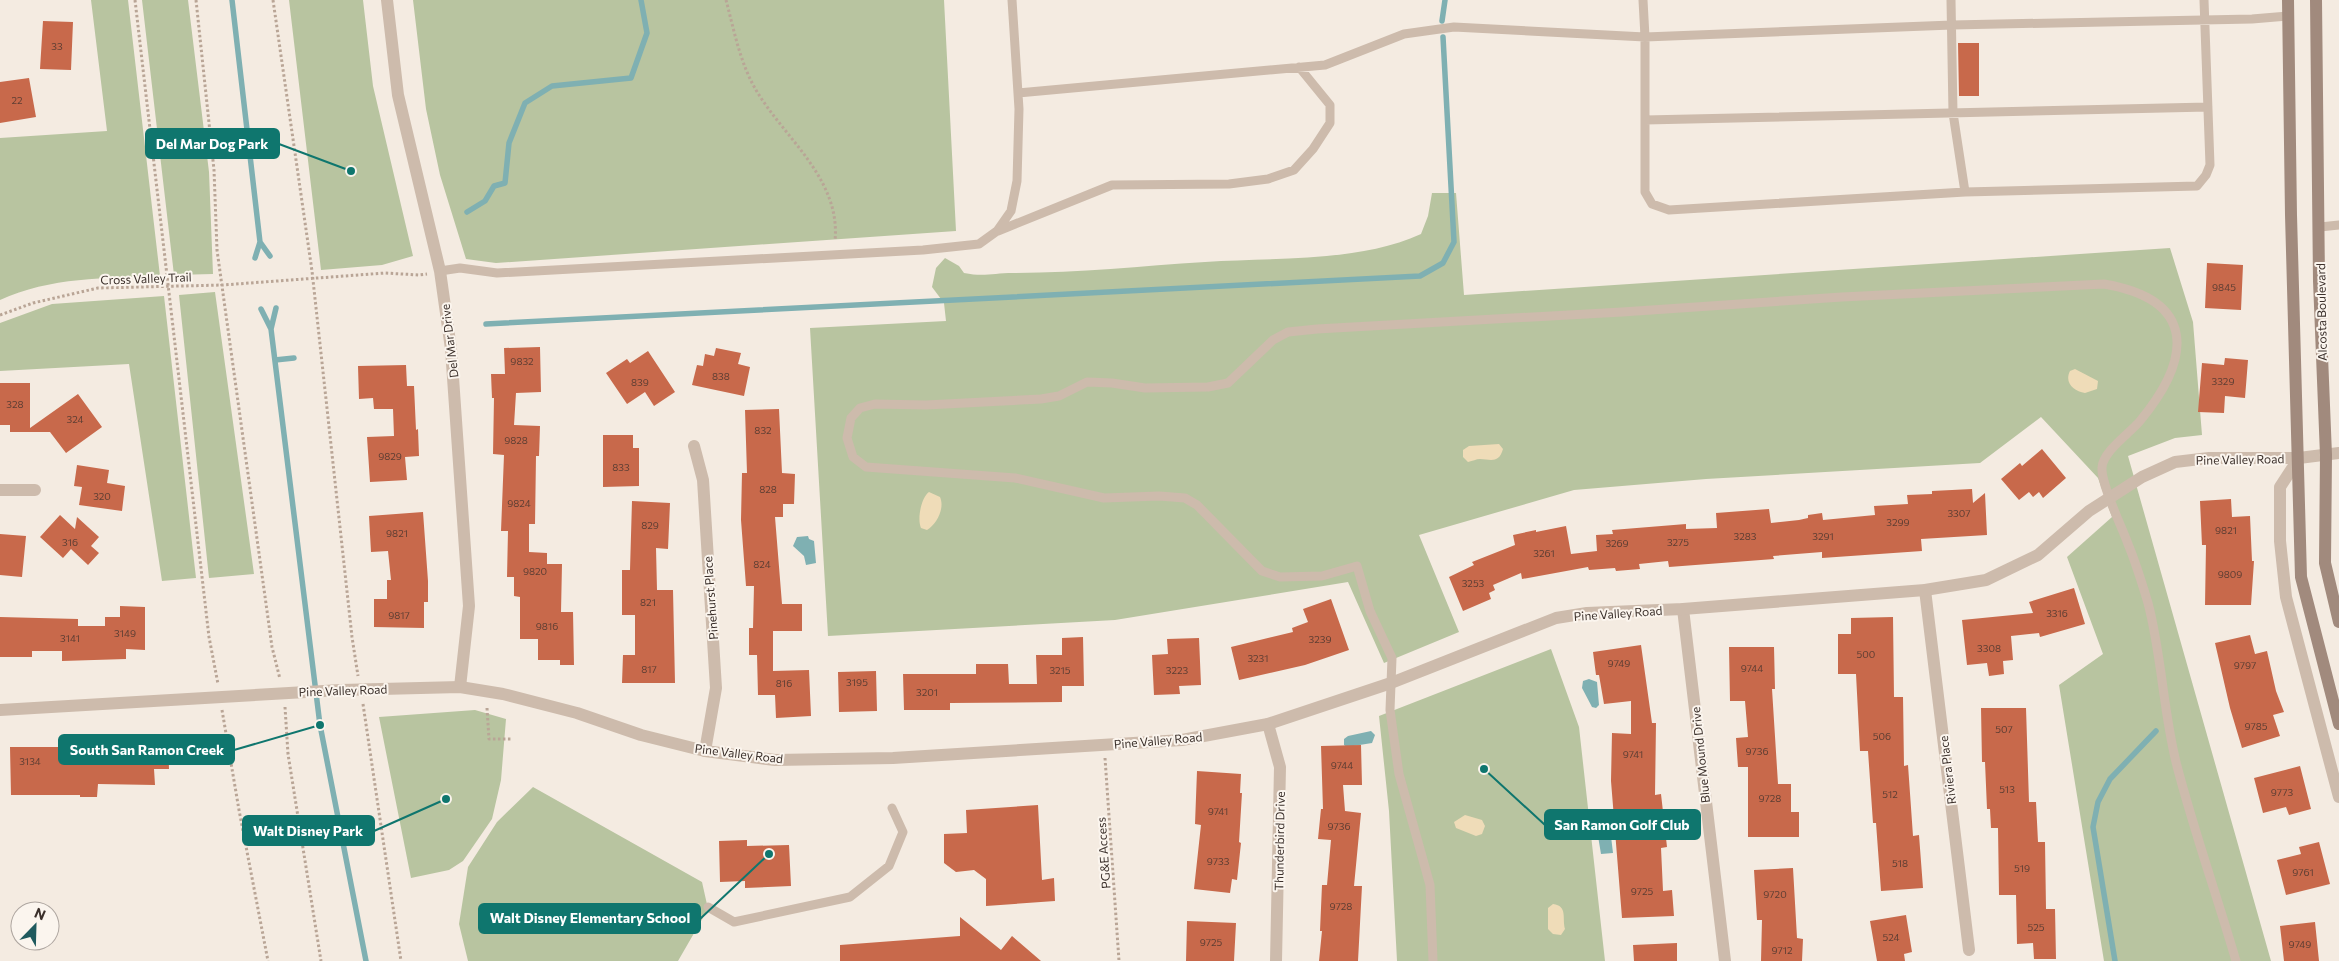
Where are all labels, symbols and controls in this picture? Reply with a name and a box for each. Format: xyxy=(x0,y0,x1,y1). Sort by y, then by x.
house number: 33 xyxy=(51,40,63,52)
house number: 22 xyxy=(11,94,23,106)
callout: Del Mar Dog Park xyxy=(146,129,279,158)
text: Del Mar Dog Park xyxy=(156,135,268,152)
street label: Alcosta Boulevard xyxy=(2313,263,2329,361)
street label: Cross Valley Trail xyxy=(100,269,192,287)
house number: 9845 xyxy=(2212,281,2236,293)
street label: Del Mar Drive xyxy=(438,303,460,379)
house number: 9832 xyxy=(510,355,534,367)
house number: 838 xyxy=(712,370,730,382)
house number: 3329 xyxy=(2212,375,2234,387)
house number: 839 xyxy=(631,376,649,388)
house number: 328 xyxy=(6,398,24,410)
house number: 324 xyxy=(66,413,84,425)
house number: 832 xyxy=(754,424,772,436)
house number: 9828 xyxy=(504,434,528,446)
house number: 9829 xyxy=(378,450,402,462)
street label: Pine Valley Road xyxy=(2195,451,2285,467)
house number: 833 xyxy=(612,461,630,473)
house number: 828 xyxy=(759,483,777,495)
house number: 320 xyxy=(93,490,111,502)
house number: 9824 xyxy=(507,497,531,509)
house number: 3307 xyxy=(1947,507,1971,519)
house number: 3299 xyxy=(1886,516,1910,528)
house number: 829 xyxy=(641,519,659,531)
house number: 9821 xyxy=(2215,524,2237,536)
house number: 9821 xyxy=(386,527,408,539)
house number: 3283 xyxy=(1734,530,1757,542)
house number: 3291 xyxy=(1812,530,1834,542)
house number: 316 xyxy=(62,536,78,548)
house number: 3275 xyxy=(1667,536,1689,548)
house number: 3269 xyxy=(1605,537,1629,549)
house number: 3261 xyxy=(1533,547,1555,559)
street label: Pinehurst Place xyxy=(700,556,720,640)
house number: 824 xyxy=(753,558,771,570)
house number: 9820 xyxy=(523,565,547,577)
house number: 9809 xyxy=(2218,568,2242,580)
house number: 3253 xyxy=(1462,577,1485,589)
house number: 821 xyxy=(640,596,656,608)
street label: Pine Valley Road xyxy=(1573,603,1663,623)
house number: 3316 xyxy=(2046,607,2068,619)
house number: 9817 xyxy=(388,609,410,621)
house number: 9816 xyxy=(536,620,558,632)
house number: 3149 xyxy=(114,627,136,639)
house number: 3141 xyxy=(60,632,80,644)
house number: 3239 xyxy=(1309,633,1332,645)
house number: 3308 xyxy=(1977,642,2001,654)
house number: 500 xyxy=(1857,648,1875,660)
house number: 3231 xyxy=(1247,652,1269,664)
house number: 9749 xyxy=(1608,657,1630,669)
house number: 9797 xyxy=(2234,659,2256,671)
house number: 9744 xyxy=(1741,662,1763,674)
house number: 817 xyxy=(641,663,657,675)
house number: 3215 xyxy=(1049,664,1071,676)
house number: 3223 xyxy=(1166,664,1189,676)
house number: 3195 xyxy=(846,676,868,688)
house number: 816 xyxy=(776,677,792,689)
street label: Pine Valley Road xyxy=(298,681,388,699)
house number: 3201 xyxy=(916,686,938,698)
street label: Blue Mound Drive xyxy=(1688,706,1712,804)
house number: 9785 xyxy=(2244,720,2268,732)
house number: 507 xyxy=(1995,723,2013,735)
street label: Pine Valley Road xyxy=(1113,729,1203,751)
house number: 506 xyxy=(1873,730,1891,742)
callout: South San Ramon Creek xyxy=(59,735,234,764)
street label: Riviera Place xyxy=(1936,735,1958,805)
text: South San Ramon Creek xyxy=(70,741,224,758)
street label: Pine Valley Road xyxy=(694,741,784,765)
house number: 9736 xyxy=(1745,745,1769,757)
house number: 9741 xyxy=(1623,748,1643,760)
house number: 3134 xyxy=(19,755,41,767)
house number: 9744 xyxy=(1331,759,1353,771)
house number: 513 xyxy=(1999,783,2015,795)
house number: 9773 xyxy=(2271,786,2293,798)
house number: 512 xyxy=(1882,788,1898,800)
street label: Thunderbird Drive xyxy=(1271,791,1287,891)
house number: 9728 xyxy=(1759,792,1781,804)
house number: 9741 xyxy=(1208,805,1228,817)
callout: San Ramon Golf Club xyxy=(1545,810,1700,839)
callout: Walt Disney Park xyxy=(243,816,374,845)
text: San Ramon Golf Club xyxy=(1554,816,1690,833)
street label: PG&E Access xyxy=(1094,817,1112,889)
house number: 9736 xyxy=(1327,820,1351,832)
text: Walt Disney Park xyxy=(253,822,363,839)
house number: 9733 xyxy=(1207,855,1230,867)
house number: 518 xyxy=(1892,857,1908,869)
house number: 519 xyxy=(2014,862,2030,874)
house number: 9761 xyxy=(2292,866,2314,878)
house number: 9725 xyxy=(1631,885,1654,897)
house number: 9720 xyxy=(1763,888,1787,900)
house number: 9728 xyxy=(1330,900,1352,912)
north arrow xyxy=(10,901,60,951)
text: N xyxy=(32,904,48,923)
callout: Walt Disney Elementary School xyxy=(479,904,700,933)
text: Walt Disney Elementary School xyxy=(490,909,690,926)
house number: 525 xyxy=(2027,921,2045,933)
house number: 524 xyxy=(1882,931,1900,943)
house number: 9725 xyxy=(1200,936,1223,948)
house number: 9749 xyxy=(2289,938,2311,950)
house number: 9712 xyxy=(1771,944,1793,956)

